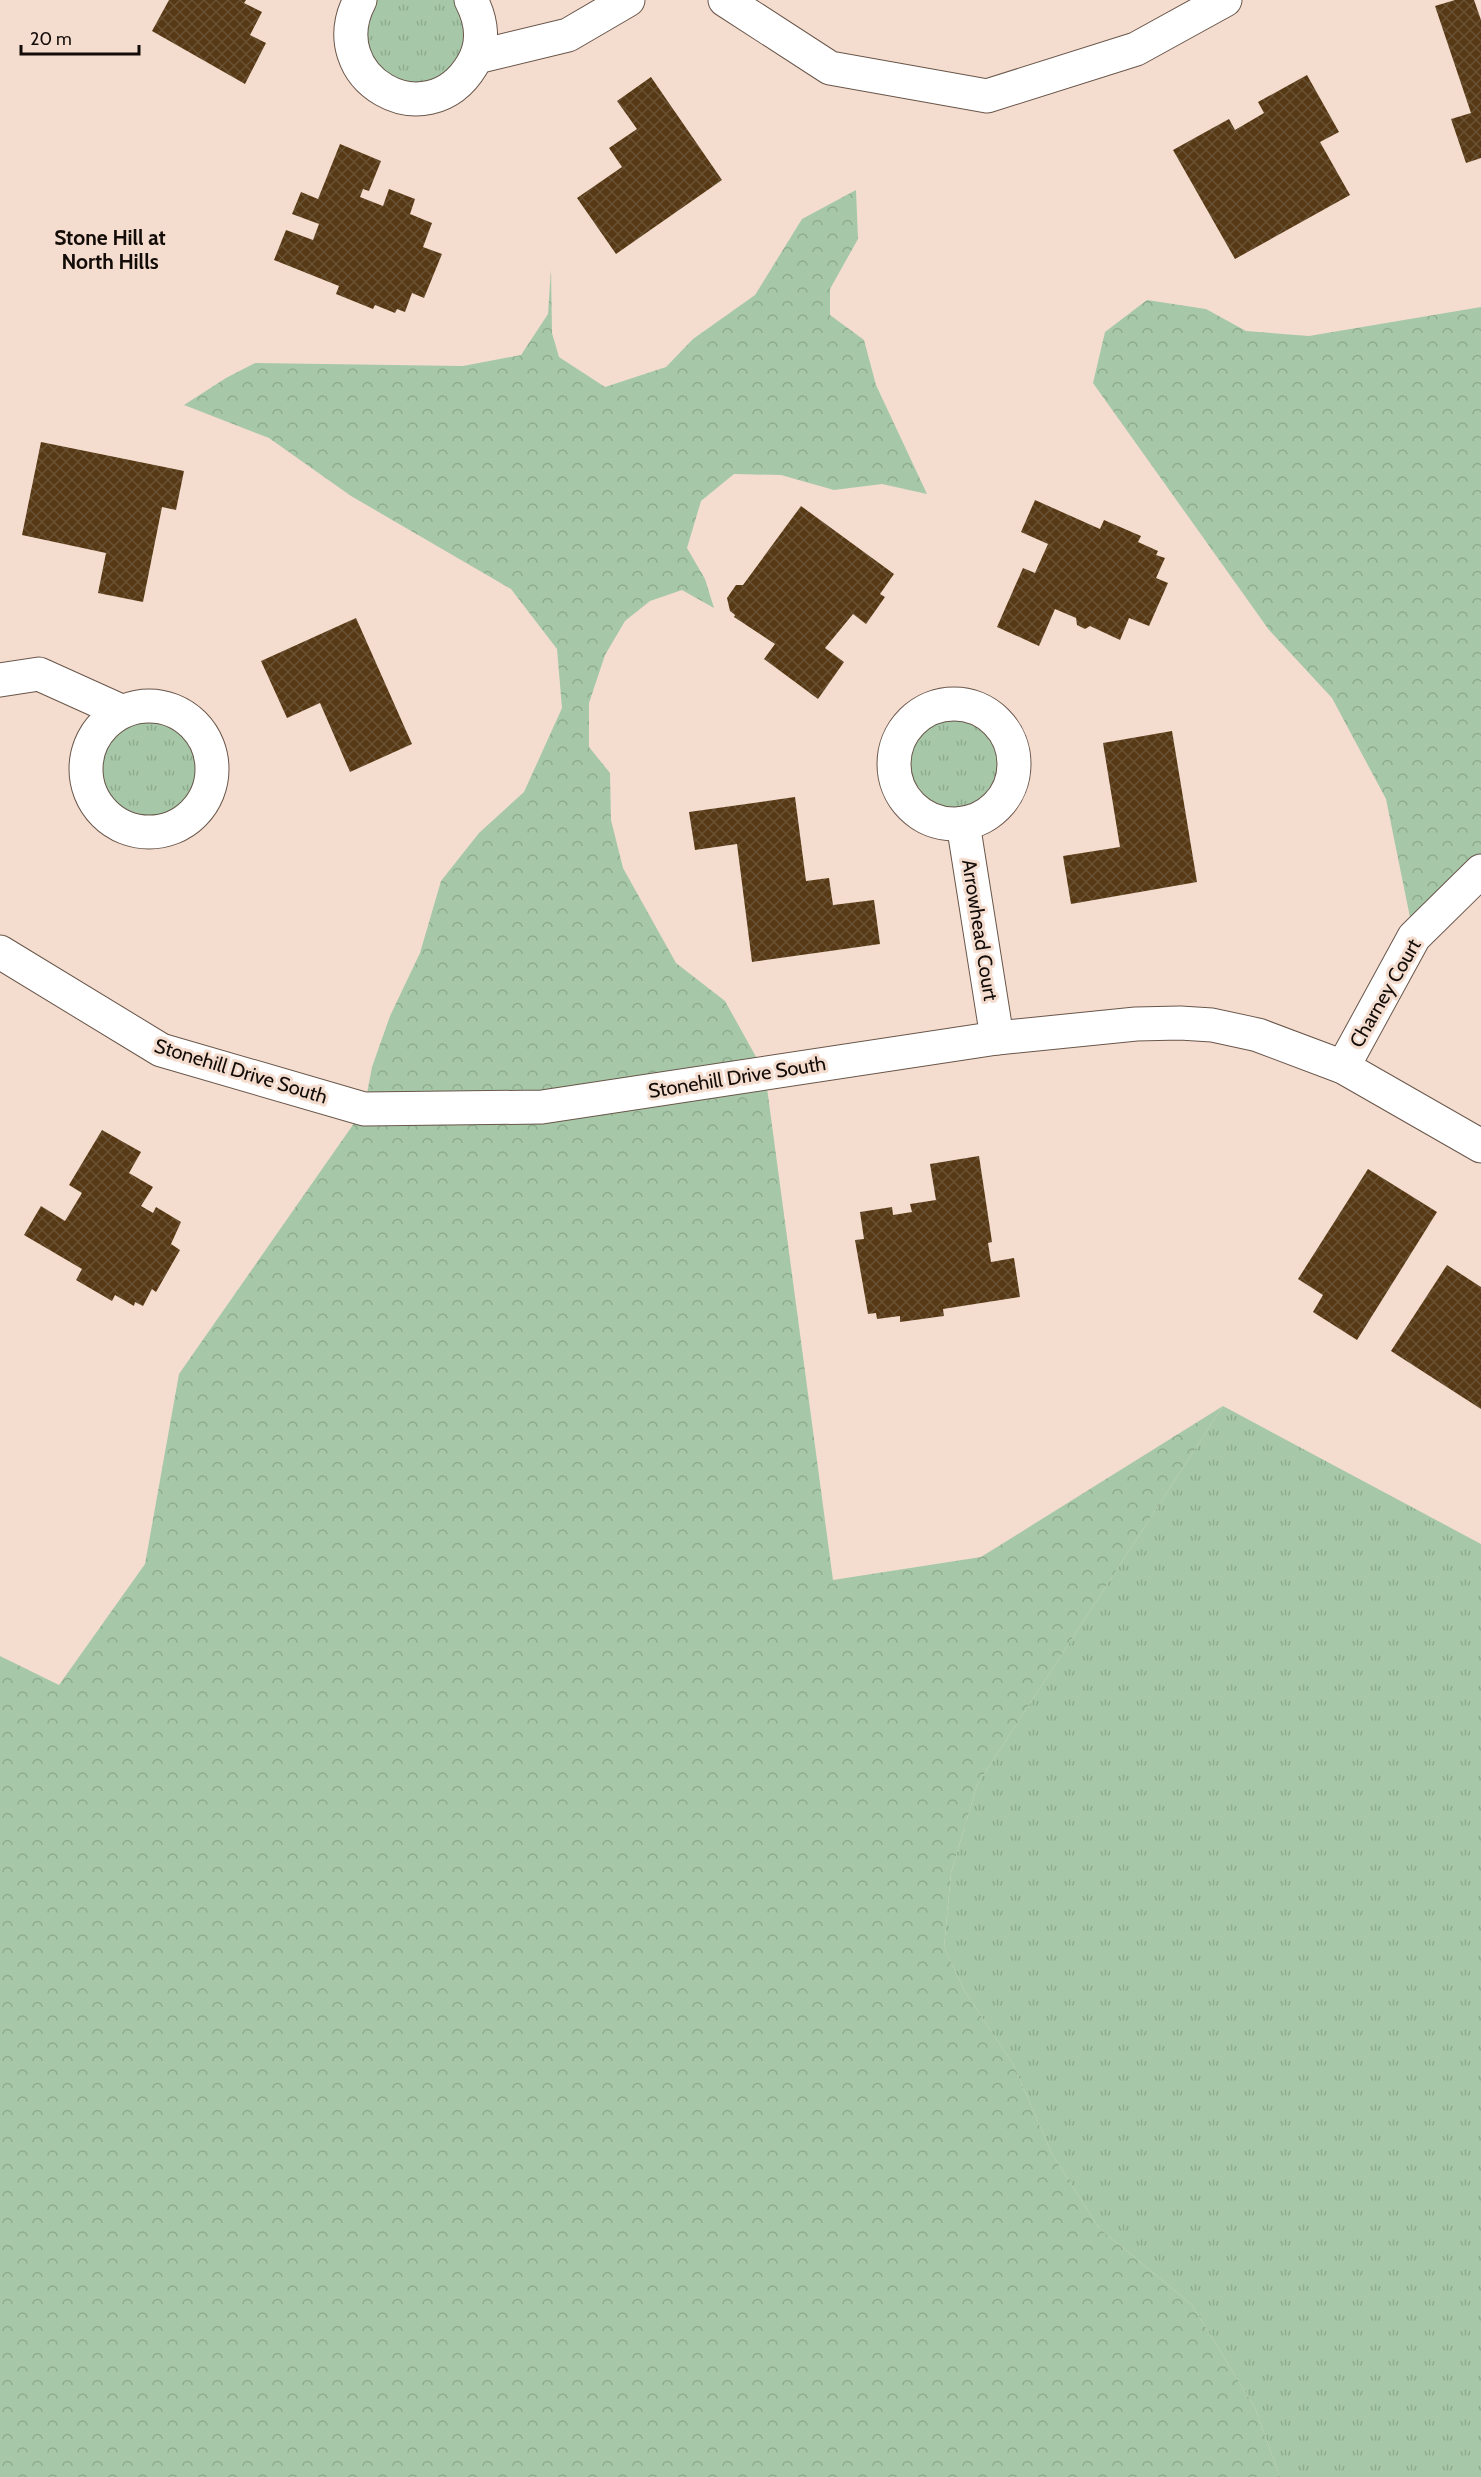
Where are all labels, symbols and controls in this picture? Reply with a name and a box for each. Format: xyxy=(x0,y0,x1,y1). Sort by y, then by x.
scale bar xyxy=(21,18,140,56)
text: 20 m xyxy=(30,28,72,50)
district label: Stone Hill at North Hills xyxy=(54,225,166,274)
street label: Arrowhead Court xyxy=(957,858,1003,1003)
street label: Charney Court xyxy=(1344,934,1426,1052)
street label: Stonehill Drive South xyxy=(152,1033,330,1109)
street label: Stonehill Drive South xyxy=(646,1051,828,1103)

